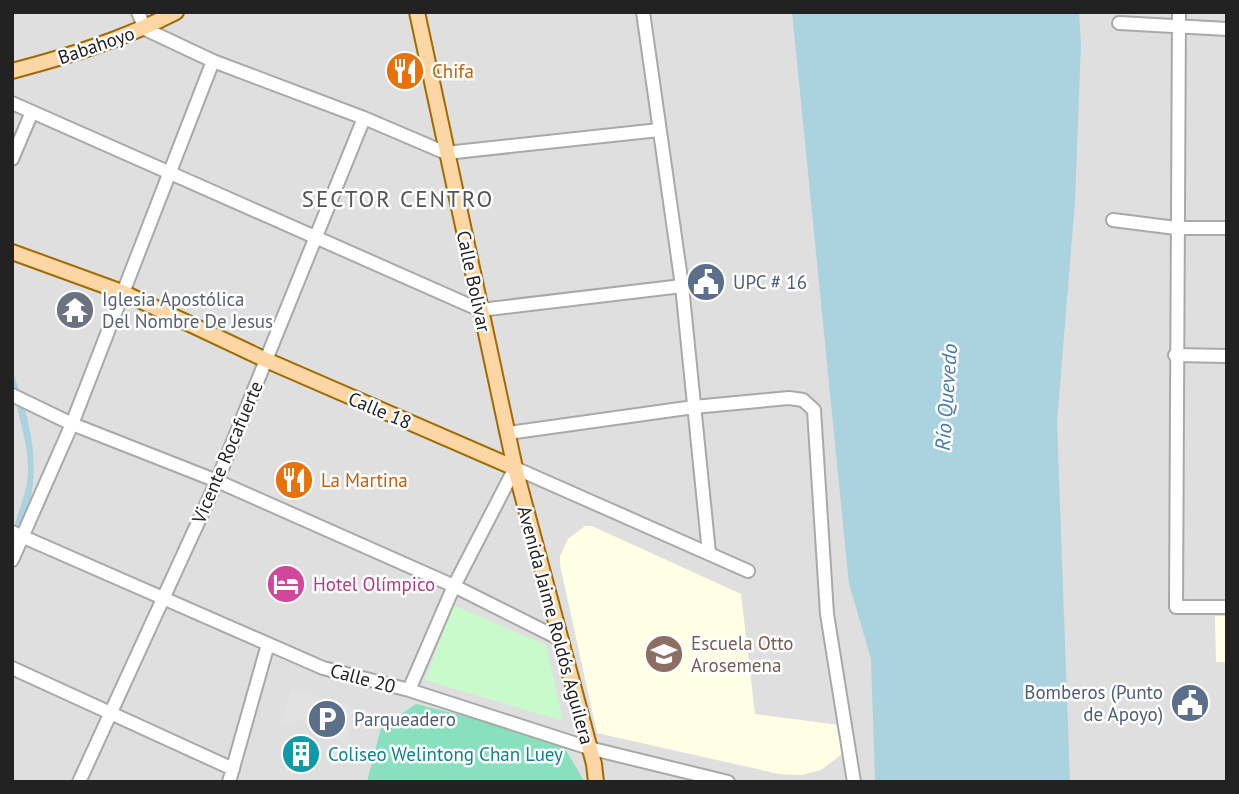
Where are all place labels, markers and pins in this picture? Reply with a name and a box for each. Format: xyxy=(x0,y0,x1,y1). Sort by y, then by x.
restaurant icon: Chifa xyxy=(384,50,426,92)
place label: Chifa xyxy=(432,59,474,83)
public building icon: UPC # 16 xyxy=(685,261,727,303)
place label: UPC # 16 xyxy=(733,270,807,294)
place label: Iglesia Apostólica Del Nombre De Jesus xyxy=(102,287,273,333)
temple icon: Iglesia Apostólica Del Nombre De Jesus xyxy=(54,289,96,331)
restaurant icon: La Martina xyxy=(273,459,315,501)
place label: La Martina xyxy=(321,468,408,492)
hotel icon: Hotel Olímpico xyxy=(265,563,307,605)
place label: Hotel Olímpico xyxy=(313,572,435,596)
place label: Escuela Otto Arosemena xyxy=(691,631,794,677)
school or university icon: Escuela Otto Arosemena xyxy=(643,633,685,675)
place label: Bomberos (Punto de Apoyo) xyxy=(1024,680,1163,726)
public building icon: Bomberos (Punto de Apoyo) xyxy=(1169,682,1211,724)
parking icon: Parqueadero xyxy=(306,698,348,740)
place label: Parqueadero xyxy=(354,707,456,731)
building icon: Coliseo Welintong Chan Luey xyxy=(280,733,322,775)
place label: Coliseo Welintong Chan Luey xyxy=(328,742,563,766)

